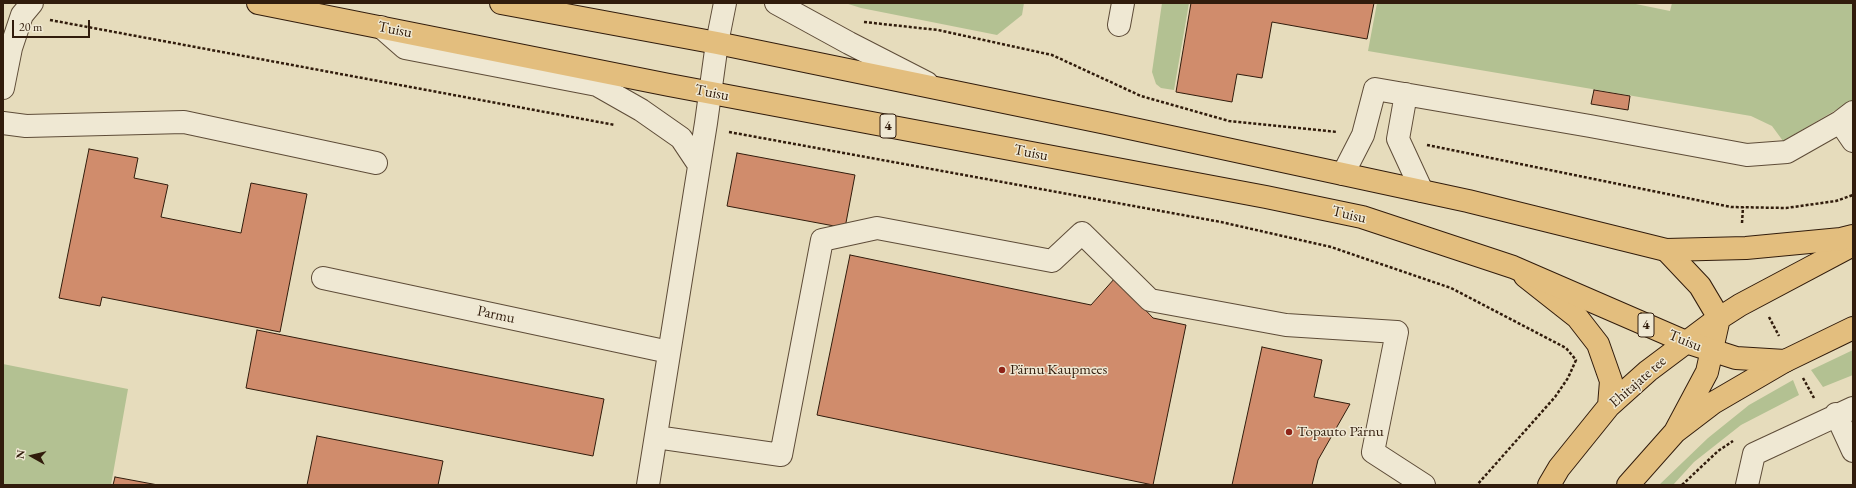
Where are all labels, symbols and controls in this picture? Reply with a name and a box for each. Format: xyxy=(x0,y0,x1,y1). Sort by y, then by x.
scale bar xyxy=(14,12,92,38)
street label: Tuisu xyxy=(376,18,414,42)
text: 20 m xyxy=(19,19,42,35)
street label: Tuisu xyxy=(693,81,731,105)
road number: 4 xyxy=(880,114,896,138)
street label: Tuisu xyxy=(1012,141,1050,165)
street label: Tuisu xyxy=(1330,202,1368,228)
street label: Parmu xyxy=(475,302,517,328)
road number: 4 xyxy=(1638,313,1654,337)
street label: Tuisu xyxy=(1666,326,1704,356)
street label: Ehitajate tee xyxy=(1606,352,1670,412)
place label: Pärnu Kaupmees xyxy=(1010,361,1107,379)
marker: Pärnu Kaupmees xyxy=(997,365,1007,375)
place label: Topauto Pärnu xyxy=(1297,423,1384,441)
marker: Topauto Pärnu xyxy=(1284,427,1294,437)
north arrow xyxy=(12,436,52,476)
text: N xyxy=(13,449,28,460)

